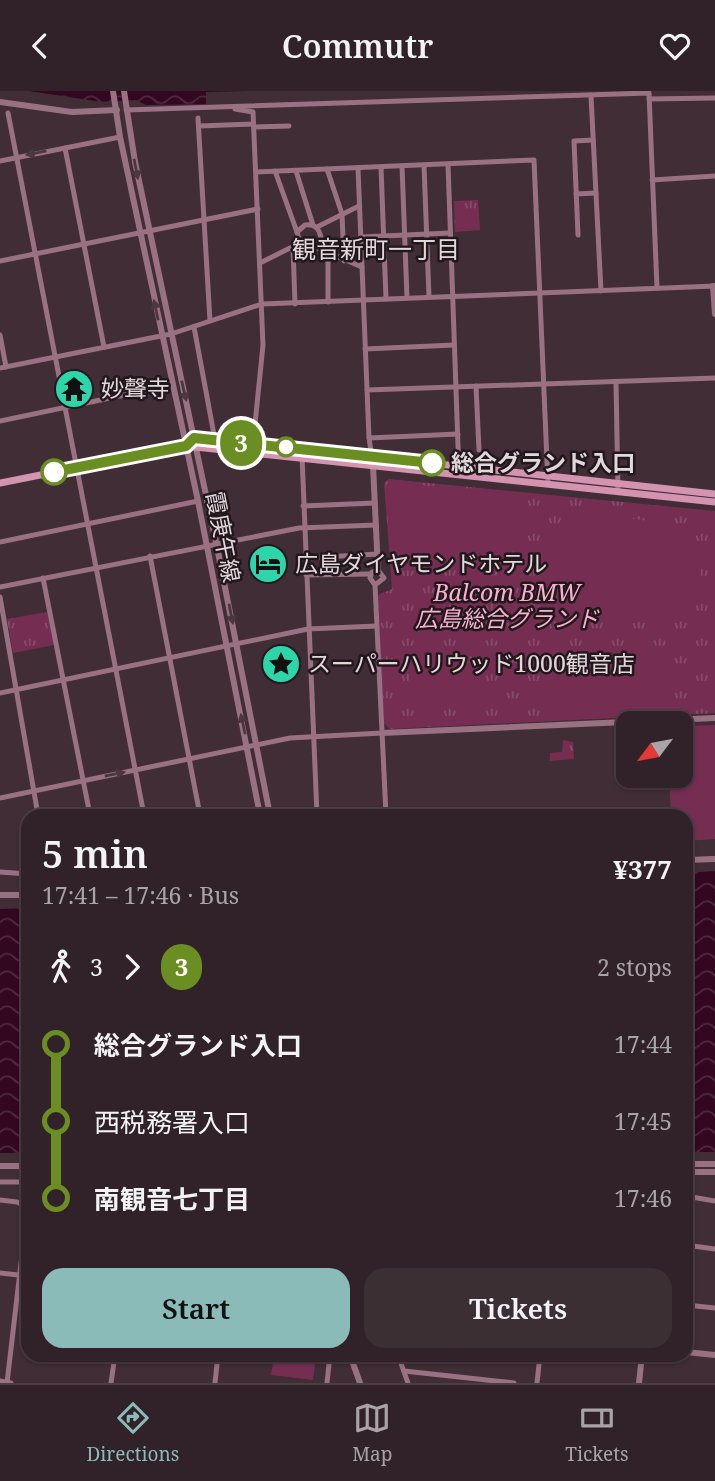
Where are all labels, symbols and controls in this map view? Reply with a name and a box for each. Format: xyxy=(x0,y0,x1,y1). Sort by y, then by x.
text: Commutr xyxy=(282,24,433,67)
icon: back xyxy=(21,27,59,65)
icon: heart xyxy=(656,27,694,65)
one-way arrow xyxy=(25,148,47,159)
one-way arrow xyxy=(131,158,142,180)
district label: 観音新町一丁目 xyxy=(292,232,460,265)
one-way arrow xyxy=(150,299,161,321)
temple icon: 妙聲寺 xyxy=(53,368,95,410)
place label: 妙聲寺 xyxy=(101,372,170,404)
one-way arrow xyxy=(179,380,190,402)
line badge: 3 xyxy=(218,420,264,466)
text: 3 xyxy=(234,426,248,459)
unlabelled marker xyxy=(276,437,296,457)
place label: 総合グランド入口 xyxy=(451,446,635,478)
marker: 総合グランド入口 xyxy=(419,450,445,476)
unlabelled marker xyxy=(41,459,67,485)
street label: 霞庚午線 xyxy=(199,489,248,585)
hotel icon: 広島ダイヤモンドホテル xyxy=(247,543,289,585)
place label: 広島ダイヤモンドホテル xyxy=(295,547,547,579)
park label: Balcom BMW 広島総合グランド xyxy=(415,576,600,634)
one-way arrow xyxy=(225,603,236,625)
place icon: スーパーハリウッド1000観音店 xyxy=(260,643,302,685)
place label: スーパーハリウッド1000観音店 xyxy=(308,647,635,679)
north arrow xyxy=(616,711,693,787)
map controls xyxy=(616,711,693,788)
one-way arrow xyxy=(237,713,248,735)
one-way arrow xyxy=(104,769,126,780)
text: 5 min xyxy=(42,827,148,879)
text: ¥377 xyxy=(613,851,672,887)
text: 17:41 – 17:46 · Bus xyxy=(42,879,239,911)
icon: walk xyxy=(42,948,80,986)
icon: forward xyxy=(113,948,151,986)
text: 3 xyxy=(175,950,188,983)
text: 3 xyxy=(90,951,103,983)
text: 2 stops xyxy=(597,951,672,983)
text: 総合グランド入口 xyxy=(94,1027,302,1063)
text: 17:44 xyxy=(614,1028,672,1060)
text: 西税務署入口 xyxy=(94,1104,250,1140)
text: 17:45 xyxy=(614,1105,672,1137)
text: 南観音七丁目 xyxy=(94,1181,250,1217)
text: 17:46 xyxy=(614,1182,672,1214)
button: Start xyxy=(42,1268,350,1348)
button: Tickets xyxy=(364,1268,672,1348)
tab: Directions xyxy=(86,1399,179,1467)
tab: Map xyxy=(352,1399,392,1467)
tab: Tickets xyxy=(565,1399,629,1467)

